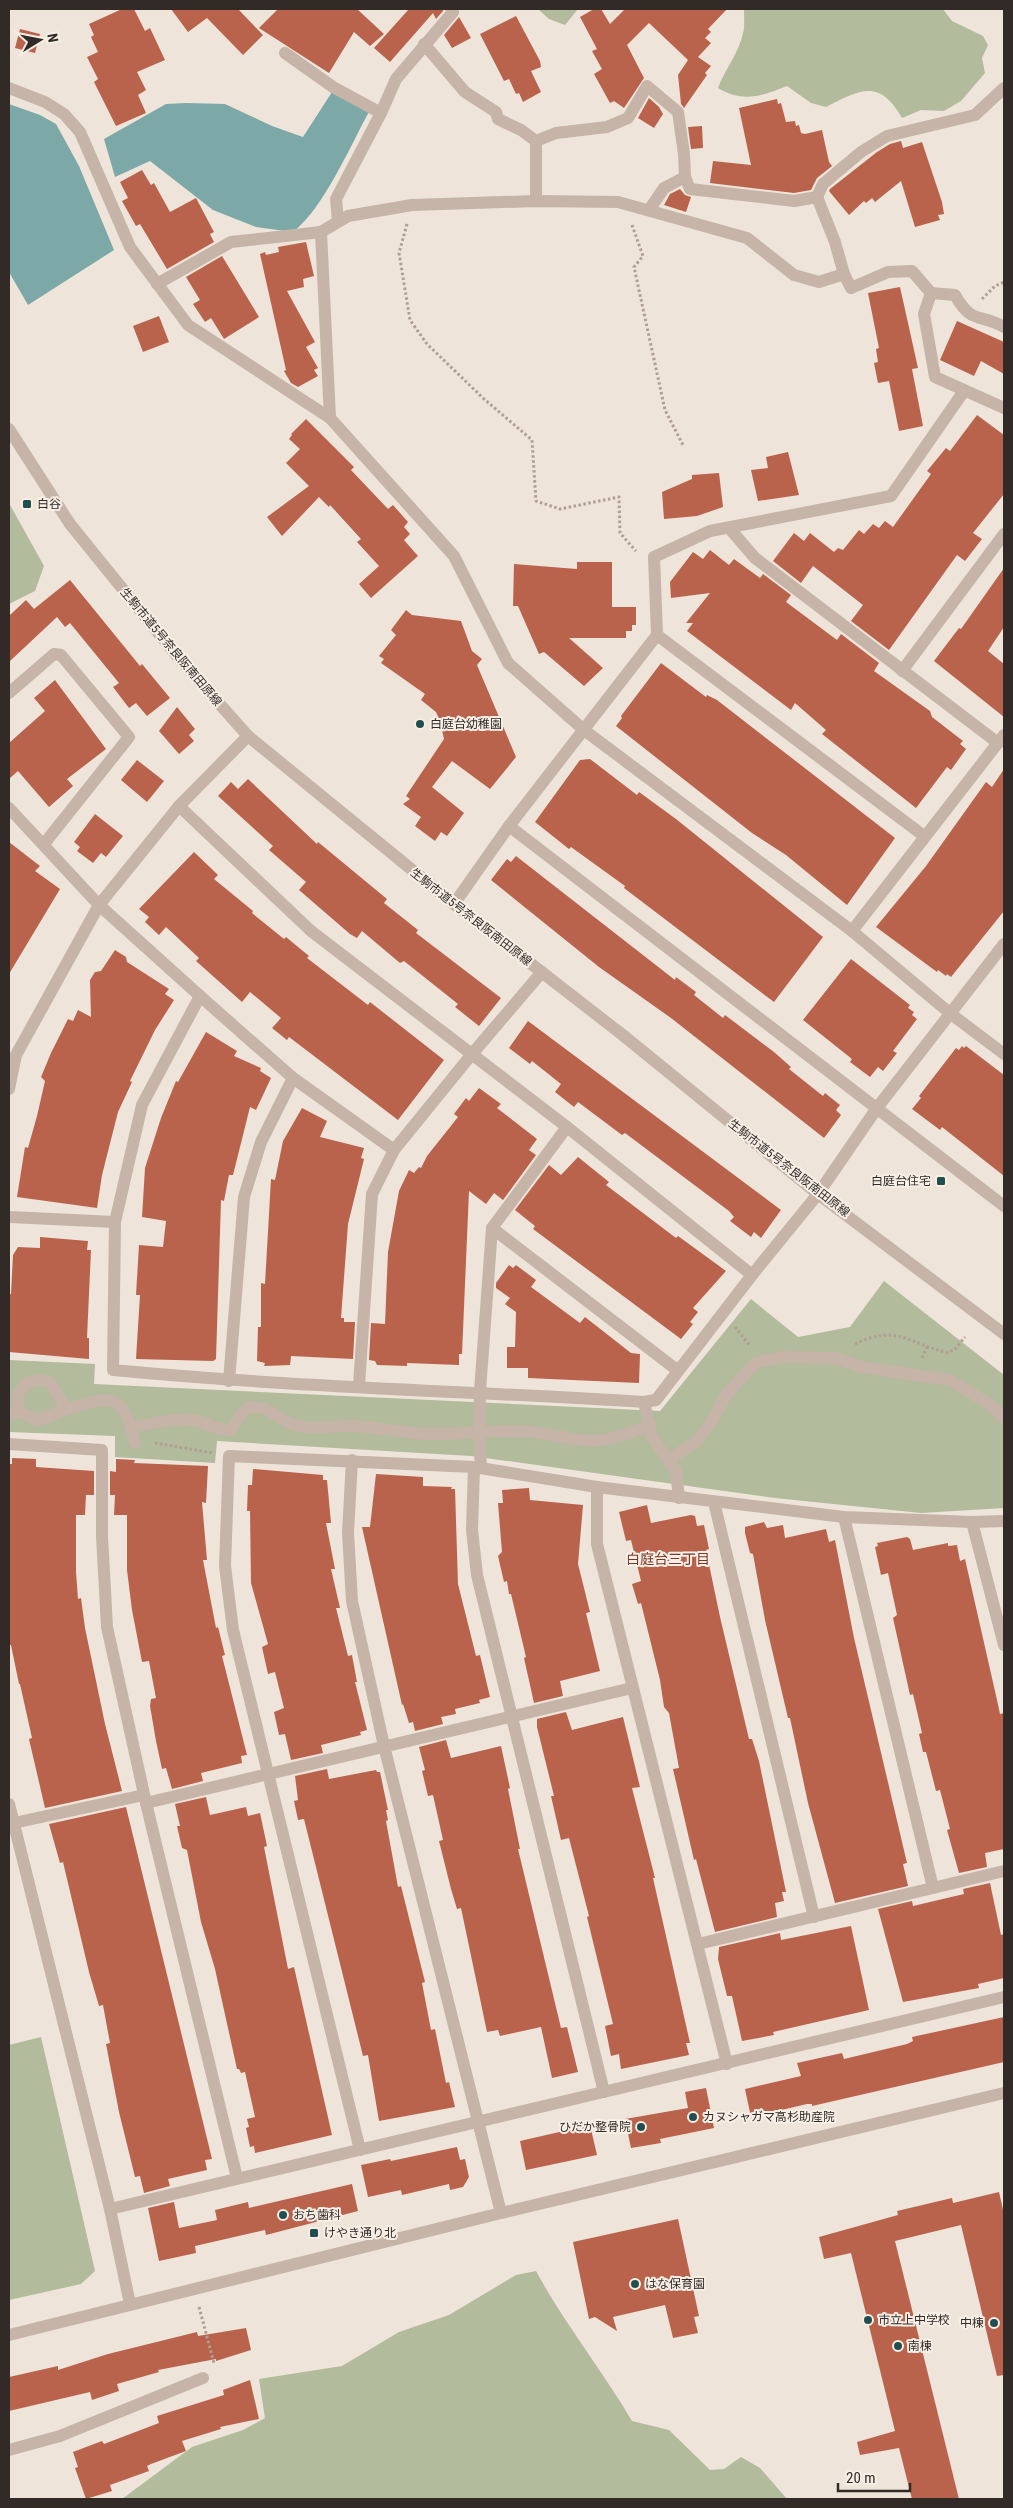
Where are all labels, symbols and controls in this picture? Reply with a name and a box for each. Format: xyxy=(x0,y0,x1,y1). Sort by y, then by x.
north arrow xyxy=(15,15,65,65)
text: N xyxy=(44,32,61,43)
place label: 白谷 xyxy=(37,497,61,511)
marker: 白谷 xyxy=(21,498,33,510)
street label: 生駒市道5号奈良阪南田原線 xyxy=(117,585,225,709)
place label: 白庭台幼稚園 xyxy=(430,717,502,731)
marker: 白庭台幼稚園 xyxy=(414,718,426,730)
street label: 生駒市道5号奈良阪南田原線 xyxy=(408,865,534,969)
street label: 生駒市道5号奈良阪南田原線 xyxy=(726,1116,852,1220)
place label: 白庭台住宅 xyxy=(871,1174,931,1188)
marker: 白庭台住宅 xyxy=(935,1175,947,1187)
district label: 白庭台三丁目 xyxy=(626,1551,710,1567)
place label: カヌシャガマ高杉助産院 xyxy=(703,2110,835,2124)
marker: カヌシャガマ高杉助産院 xyxy=(687,2111,699,2123)
place label: ひだか整骨院 xyxy=(559,2120,631,2134)
marker: ひだか整骨院 xyxy=(635,2121,647,2133)
place label: おち歯科 xyxy=(293,2208,341,2222)
marker: おち歯科 xyxy=(277,2209,289,2221)
place label: けやき通り北 xyxy=(324,2226,396,2240)
marker: けやき通り北 xyxy=(308,2227,320,2239)
place label: はな保育園 xyxy=(645,2277,705,2291)
marker: はな保育園 xyxy=(629,2278,641,2290)
place label: 市立上中学校 xyxy=(878,2313,950,2327)
marker: 市立上中学校 xyxy=(862,2314,874,2326)
place label: 中棟 xyxy=(960,2316,984,2330)
marker: 中棟 xyxy=(988,2317,1000,2329)
place label: 南棟 xyxy=(908,2339,932,2353)
marker: 南棟 xyxy=(892,2340,904,2352)
scale bar xyxy=(838,2460,910,2492)
text: 20 m xyxy=(846,2469,876,2487)

